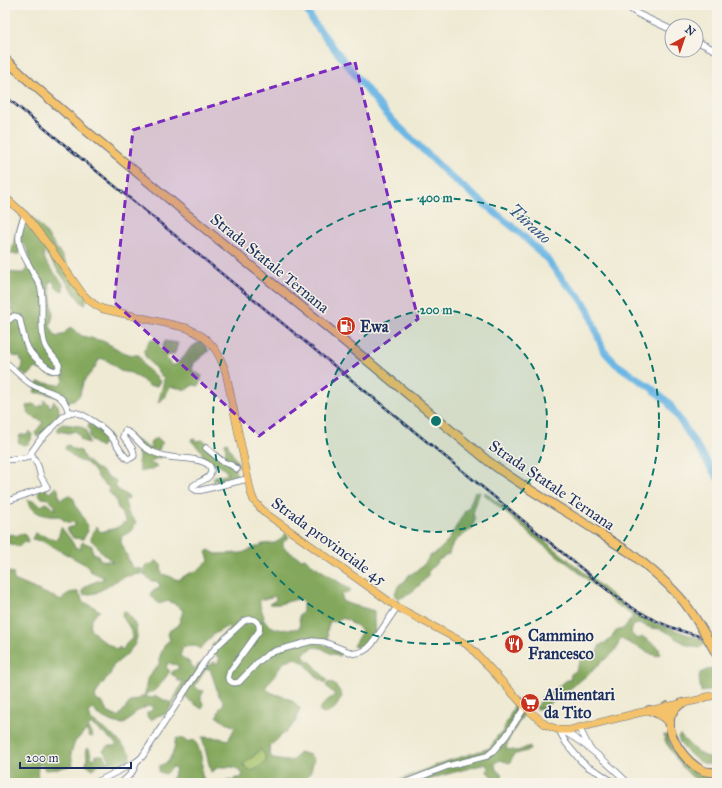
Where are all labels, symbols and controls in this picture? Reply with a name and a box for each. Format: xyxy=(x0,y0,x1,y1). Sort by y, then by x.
north arrow xyxy=(664,18,704,58)
text: N xyxy=(682,23,698,39)
text: 400 m xyxy=(419,191,454,206)
water label: Turano xyxy=(504,199,556,249)
street label: Strada Statale Ternana xyxy=(207,209,333,317)
text: 200 m xyxy=(420,303,453,317)
fuel station icon: Ewa xyxy=(335,315,357,337)
place label: Ewa xyxy=(360,317,390,336)
centre of rings xyxy=(429,414,443,428)
street label: Strada Statale Ternana xyxy=(486,436,619,534)
street label: Strada provinciale 45 xyxy=(268,493,391,589)
place label: Cammino Francesco xyxy=(528,626,594,663)
restaurant icon: Cammino Francesco xyxy=(503,633,525,655)
place label: Alimentari da Tito xyxy=(543,685,616,722)
supermarket icon: Alimentari da Tito xyxy=(519,692,541,714)
scale bar xyxy=(20,744,131,770)
text: 200 m xyxy=(26,751,59,765)

